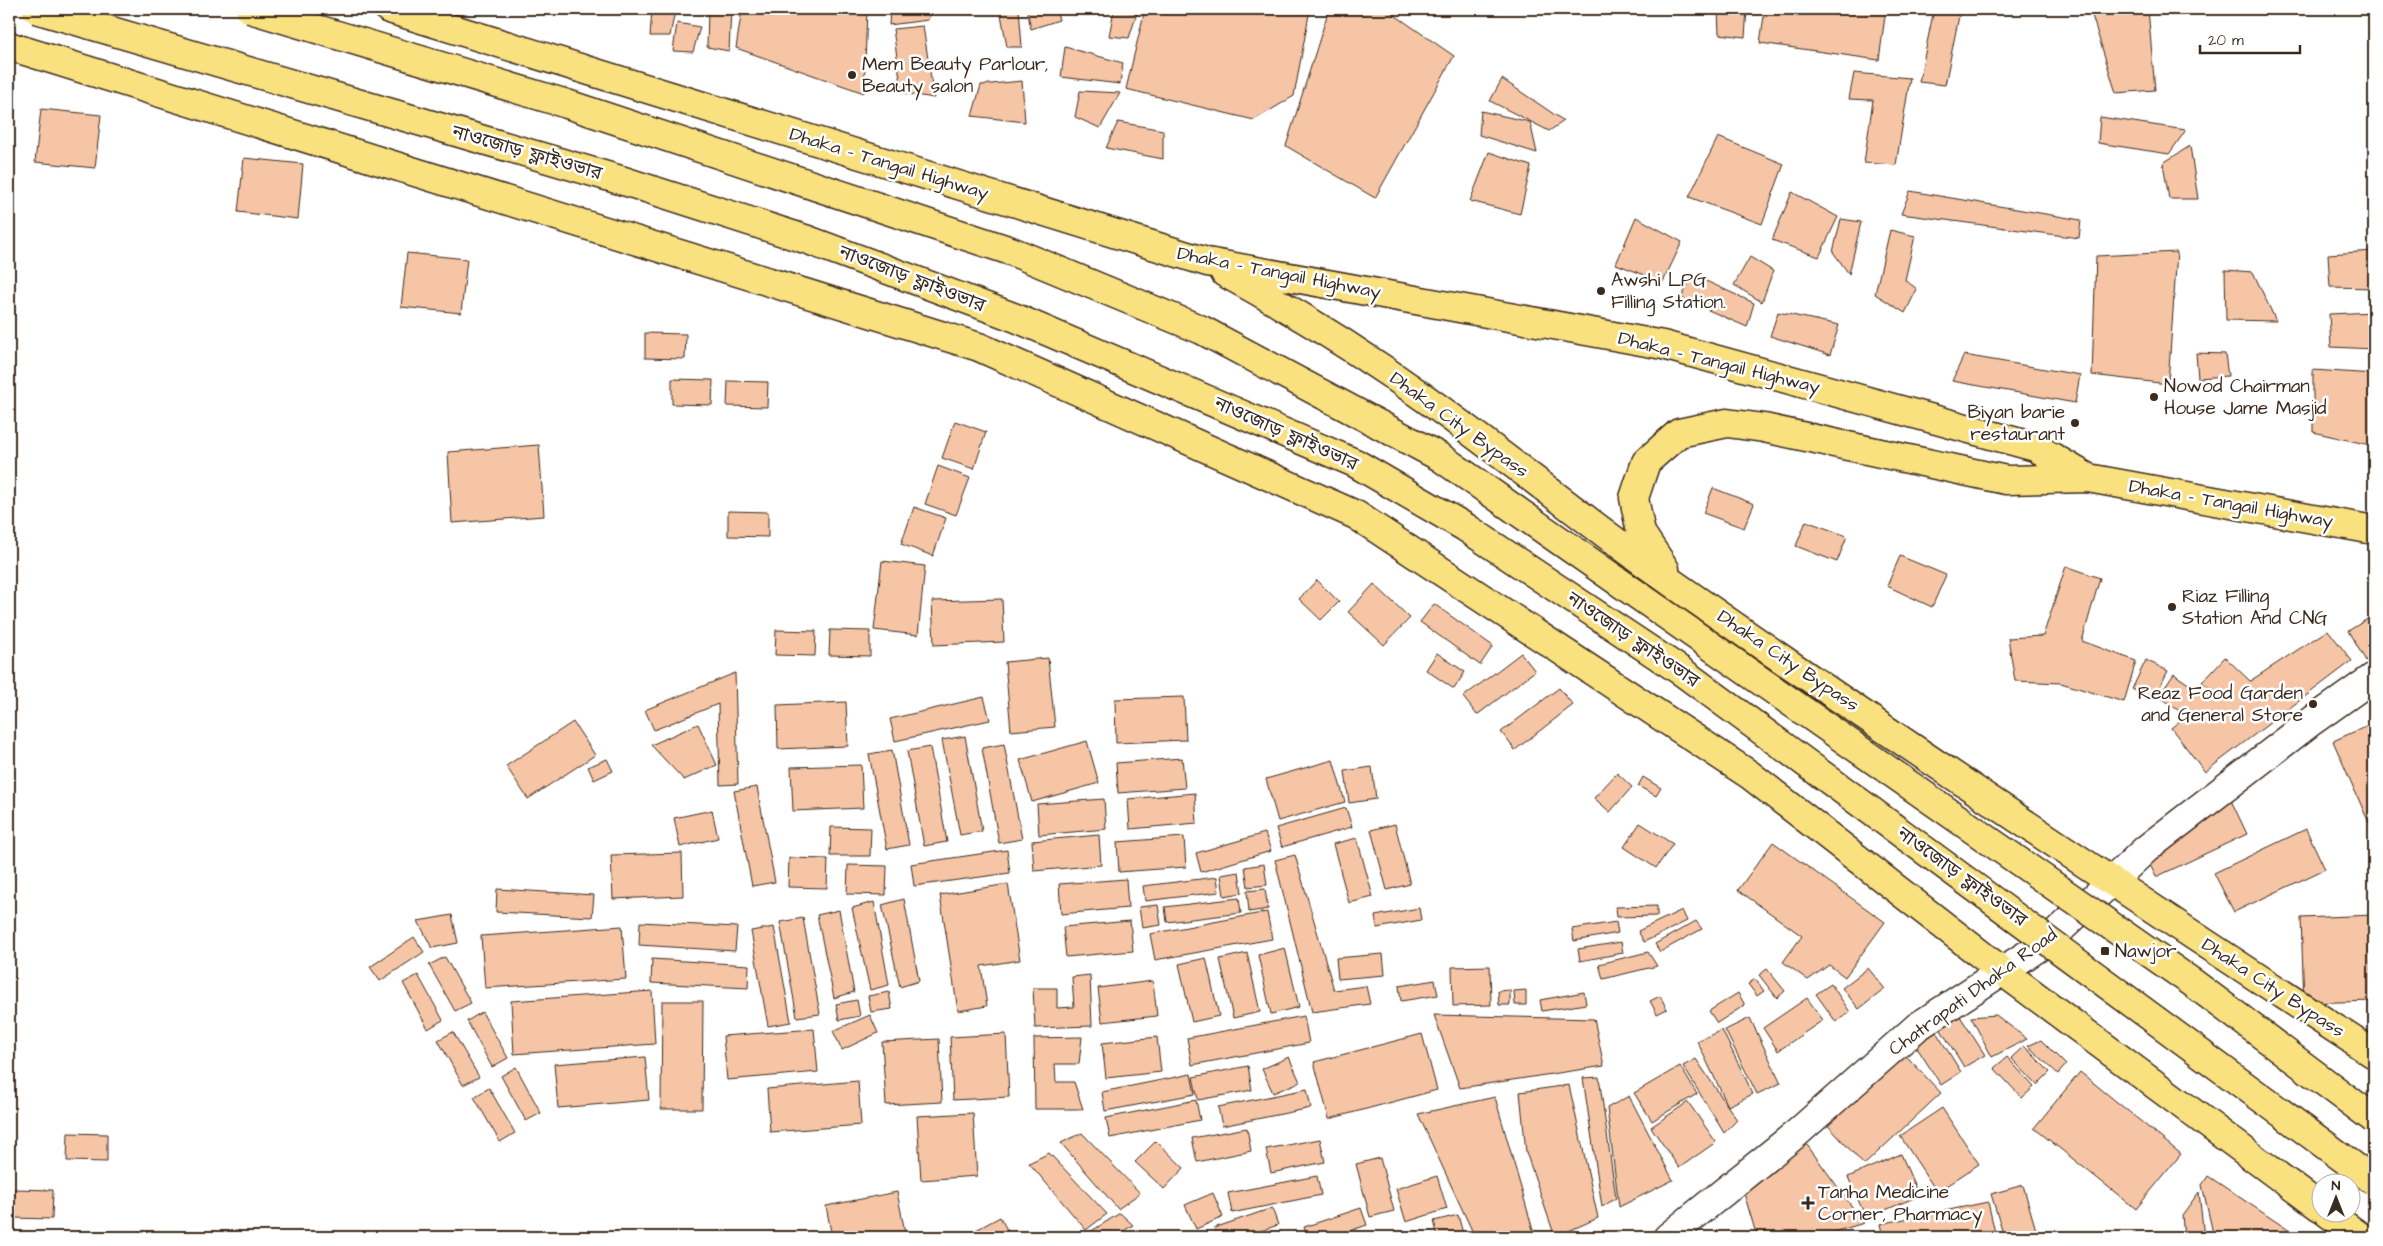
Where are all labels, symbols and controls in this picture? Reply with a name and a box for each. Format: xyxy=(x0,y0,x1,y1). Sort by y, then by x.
scale bar xyxy=(2200,22,2300,54)
text: 20 m xyxy=(2208,30,2244,51)
place label: Mem Beauty Parlour, Beauty salon xyxy=(862,51,1049,101)
marker: Mem Beauty Parlour, Beauty salon xyxy=(846,69,858,81)
street label: নাওজোড় ফ্লাইওভার xyxy=(448,118,606,188)
street label: Dhaka - Tangail Highway xyxy=(786,121,992,208)
street label: নাওজোড় ফ্লাইওভার xyxy=(834,238,990,320)
street label: Dhaka - Tangail Highway xyxy=(1175,240,1384,307)
place label: Awshi LPG Filling Station. xyxy=(1611,267,1726,317)
marker: Awshi LPG Filling Station. xyxy=(1595,285,1607,297)
street label: Dhaka - Tangail Highway xyxy=(1615,325,1823,402)
street label: Dhaka City Bypass xyxy=(1383,365,1534,485)
place label: Nowod Chairman House Jame Masjid xyxy=(2164,373,2327,422)
street label: নাওজোড় ফ্লাইওভার xyxy=(1209,390,1363,478)
marker: Nowod Chairman House Jame Masjid xyxy=(2148,391,2160,403)
place label: Biyan barie restaurant xyxy=(1967,399,2065,448)
marker: Biyan barie restaurant xyxy=(2069,417,2081,429)
street label: Dhaka - Tangail Highway xyxy=(2127,473,2336,536)
place label: Riaz Filling Station And CNG xyxy=(2182,583,2327,632)
street label: নাওজোড় ফ্লাইওভার xyxy=(1560,585,1705,695)
marker: Riaz Filling Station And CNG xyxy=(2166,601,2178,613)
street label: Dhaka City Bypass xyxy=(1711,603,1864,719)
place label: Reaz Food Garden and General Store xyxy=(2138,680,2303,729)
marker: Reaz Food Garden and General Store xyxy=(2307,698,2319,710)
street label: নাওজোড় ফ্লাইওভার xyxy=(1891,820,2033,934)
street label: Chatrapati Dhaka Road xyxy=(1883,921,2063,1063)
street label: Dhaka City Bypass xyxy=(2196,932,2350,1045)
place label: Nawjor xyxy=(2115,938,2177,965)
marker: Nawjor xyxy=(2099,945,2111,957)
north arrow xyxy=(2310,1174,2360,1224)
text: N xyxy=(2332,1176,2341,1196)
place label: Tanha Medicine Corner, Pharmacy xyxy=(1818,1179,1983,1229)
marker: Tanha Medicine Corner, Pharmacy xyxy=(1802,1197,1814,1209)

